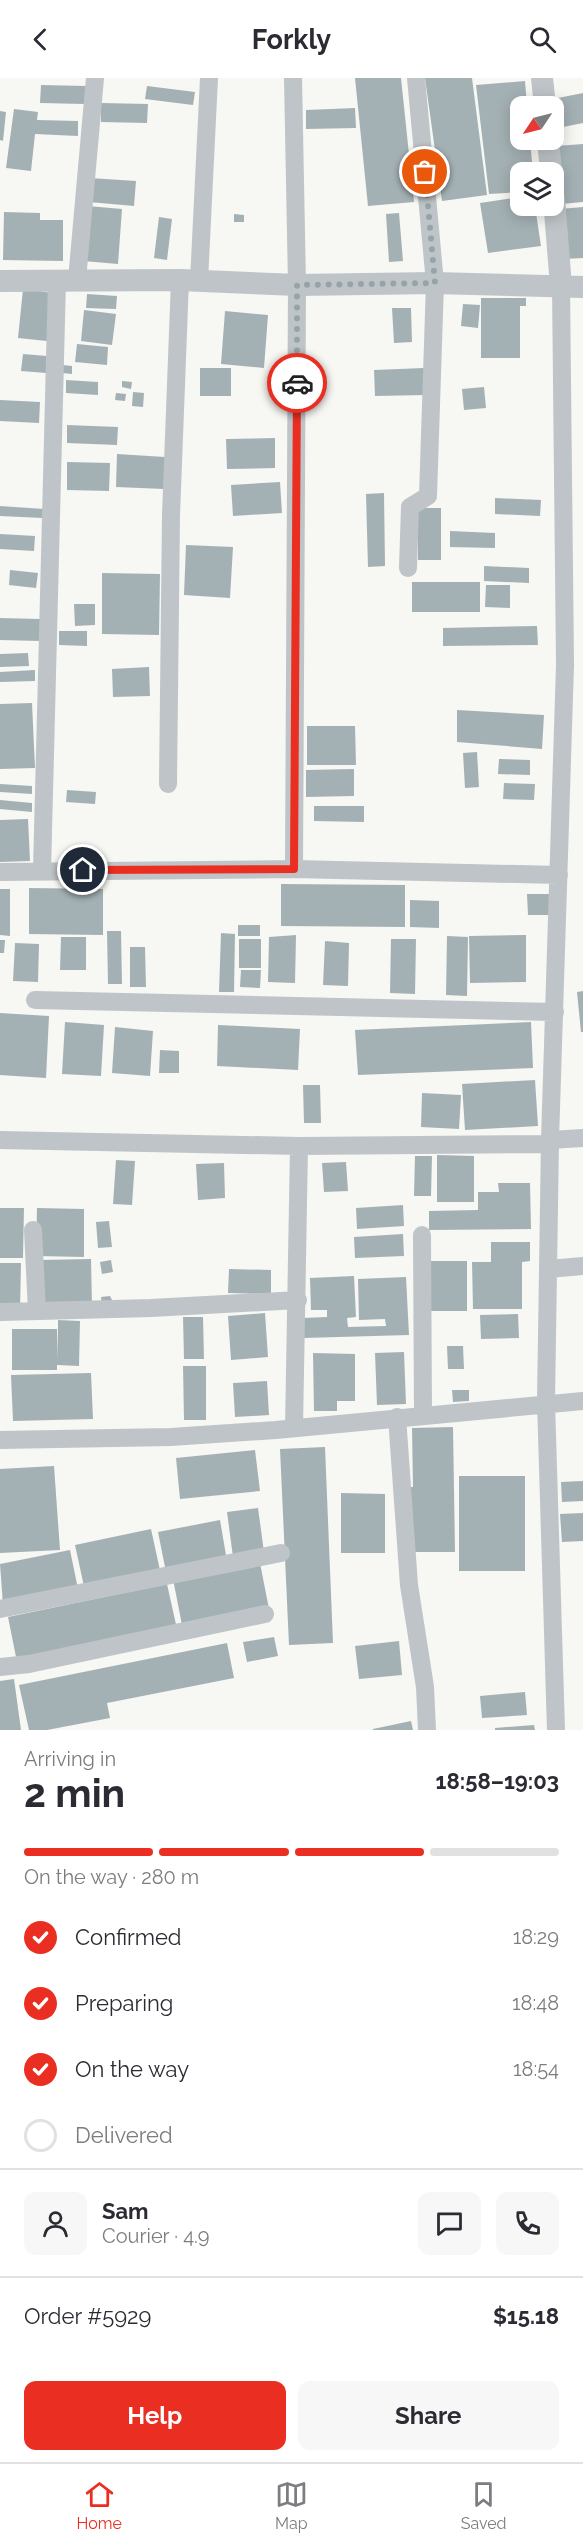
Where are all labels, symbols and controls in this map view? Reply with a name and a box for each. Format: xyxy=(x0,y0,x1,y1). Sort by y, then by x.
icon: back xyxy=(24,23,57,56)
icon: search xyxy=(526,23,559,56)
text: Forkly xyxy=(252,24,331,55)
north arrow xyxy=(510,96,564,150)
map controls xyxy=(510,96,564,216)
pin xyxy=(399,146,450,197)
icon: bag xyxy=(408,155,441,188)
button: layers xyxy=(510,162,564,216)
courier xyxy=(267,353,327,413)
icon: car xyxy=(281,367,314,400)
pin xyxy=(57,844,108,895)
icon: home xyxy=(66,853,99,886)
text: Arriving in xyxy=(24,1747,116,1771)
text: 18:58–19:03 xyxy=(436,1768,559,1794)
text: 2 min xyxy=(24,1770,125,1816)
text: On the way · 280 m xyxy=(24,1865,199,1889)
icon: check xyxy=(24,1921,57,1954)
text: Confirmed xyxy=(75,1924,182,1950)
text: 18:29 xyxy=(513,1925,559,1949)
icon: check xyxy=(24,1987,57,2020)
text: Preparing xyxy=(75,1990,173,2016)
text: 18:48 xyxy=(512,1991,559,2015)
icon: check xyxy=(24,2053,57,2086)
text: On the way xyxy=(75,2056,189,2082)
text: 18:54 xyxy=(513,2057,559,2081)
text: Delivered xyxy=(75,2122,173,2148)
button: person xyxy=(24,2192,87,2255)
button: chat xyxy=(418,2192,481,2255)
button: phone xyxy=(496,2192,559,2255)
text: Sam xyxy=(102,2198,149,2224)
text: Courier · 4.9 xyxy=(102,2224,210,2248)
text: Order #5929 xyxy=(24,2303,151,2329)
text: $15.18 xyxy=(493,2303,559,2329)
button: Help xyxy=(24,2381,286,2450)
button: Share xyxy=(298,2381,559,2450)
tab: Home xyxy=(76,2478,122,2533)
tab: Map xyxy=(275,2478,308,2533)
tab: Saved xyxy=(461,2478,506,2533)

